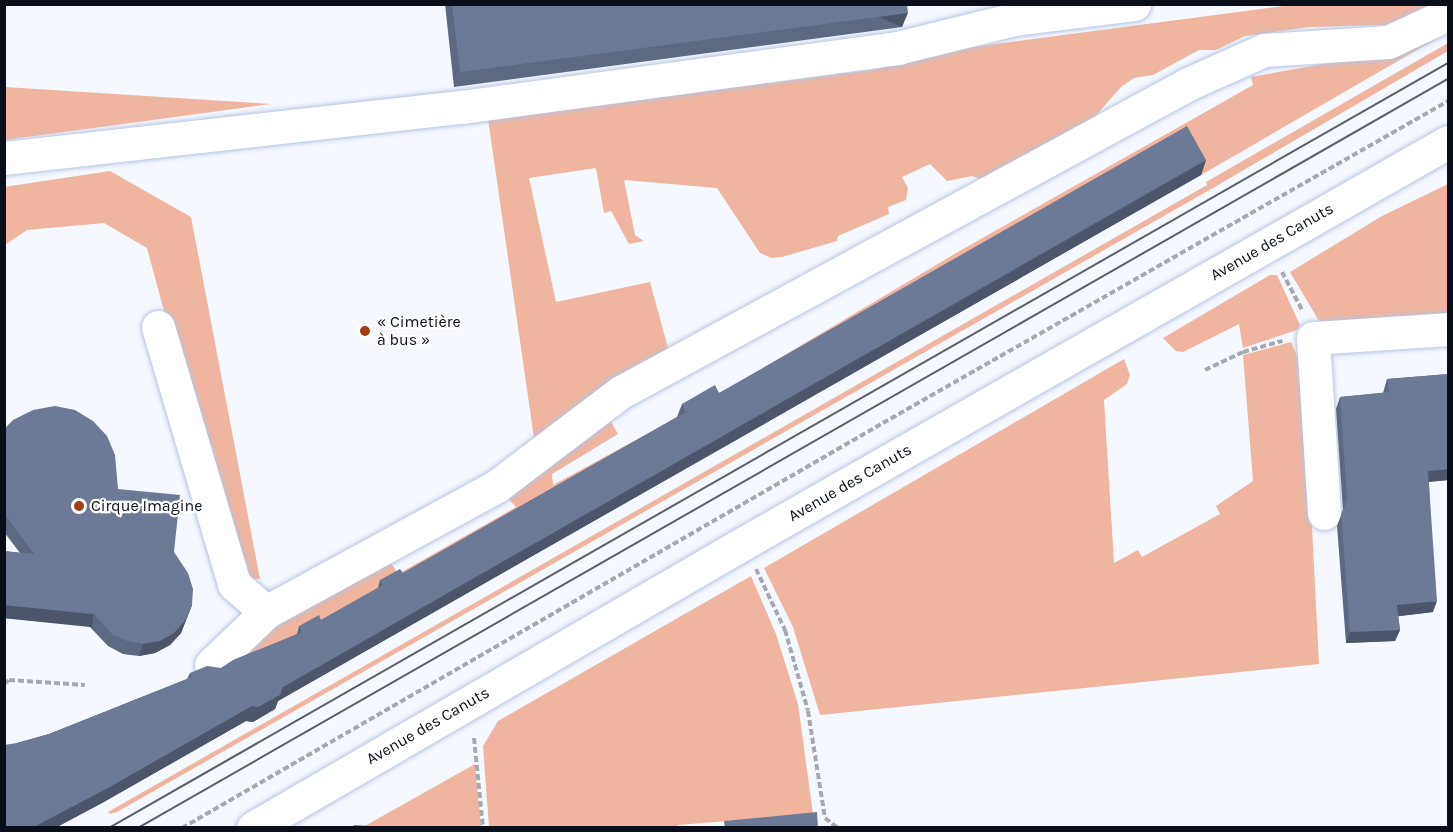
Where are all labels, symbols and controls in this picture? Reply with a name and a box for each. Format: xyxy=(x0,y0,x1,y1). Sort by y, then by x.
street label: Avenue des Canuts xyxy=(1207,199,1337,285)
place label: « Cimetière à bus » xyxy=(377,312,461,350)
marker: « Cimetière à bus » xyxy=(358,324,372,338)
street label: Avenue des Canuts xyxy=(785,440,915,526)
place label: Cirque Imagine xyxy=(91,496,202,516)
marker: Cirque Imagine xyxy=(72,499,86,513)
street label: Avenue des Canuts xyxy=(363,683,493,769)

